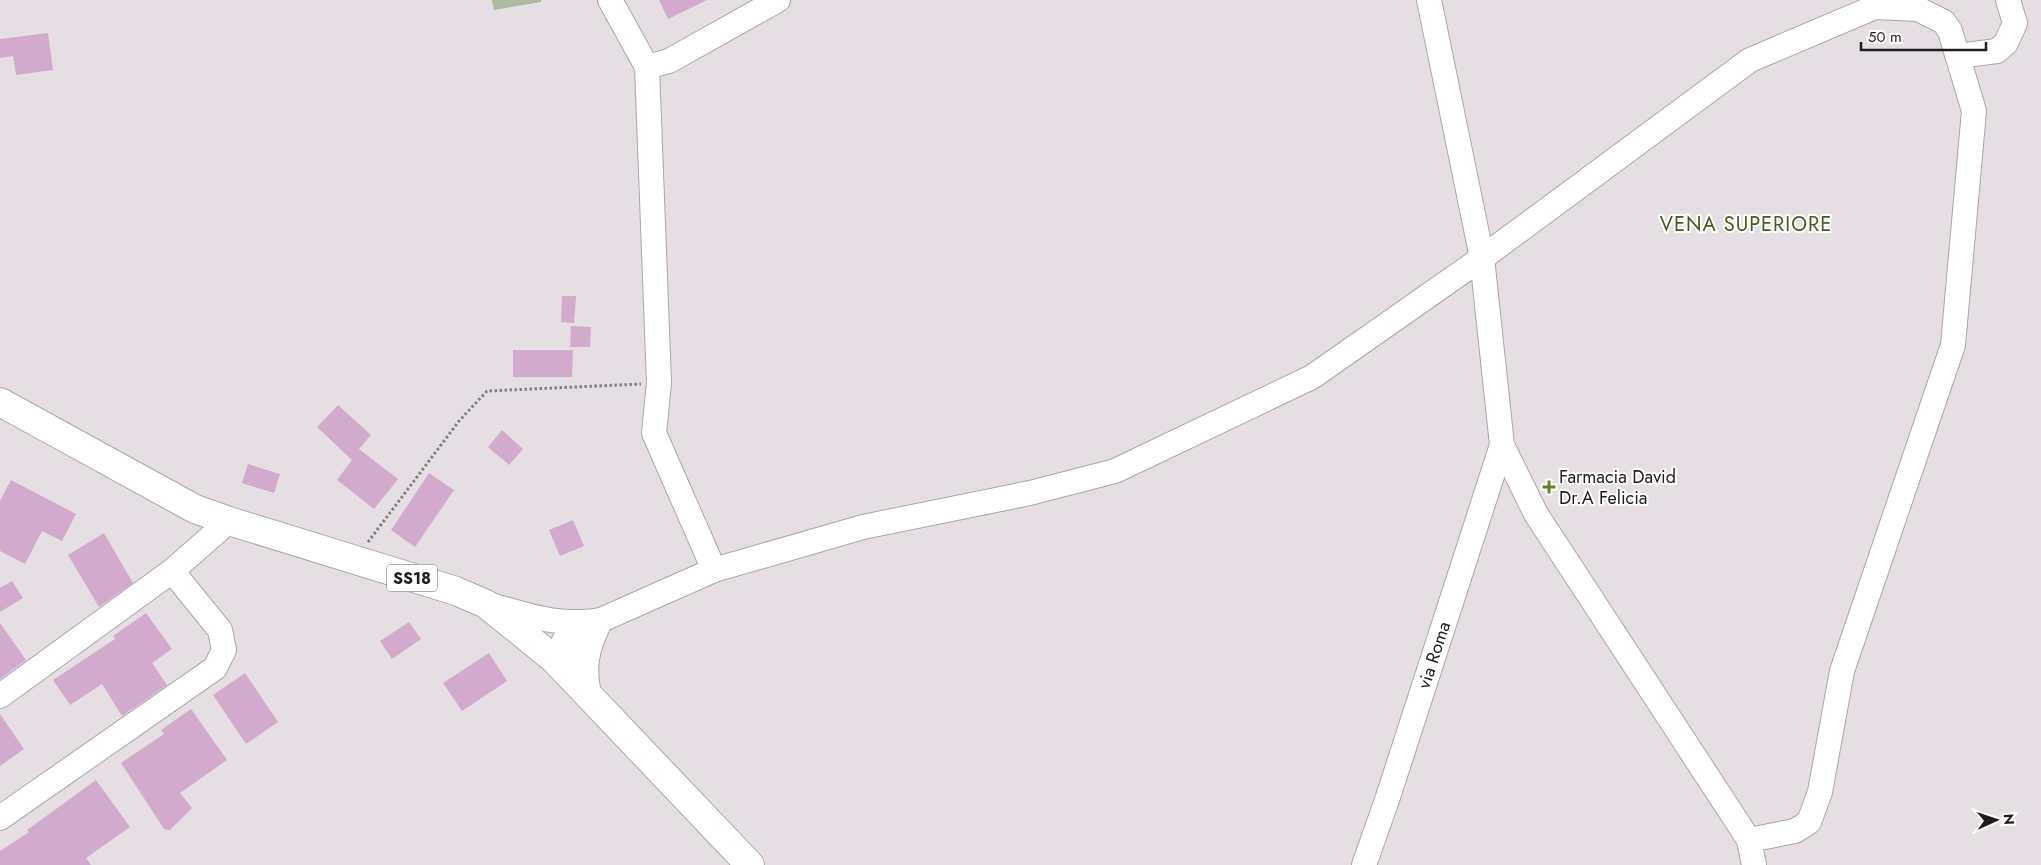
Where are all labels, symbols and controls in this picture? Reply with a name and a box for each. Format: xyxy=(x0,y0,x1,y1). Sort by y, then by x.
scale bar xyxy=(1861,20,1986,52)
text: 50 m xyxy=(1868,26,1902,48)
district label: VENA SUPERIORE xyxy=(1660,210,1832,239)
place label: Farmacia David Dr.A Felicia xyxy=(1559,464,1676,511)
marker: Farmacia David Dr.A Felicia xyxy=(1543,481,1555,493)
road number: SS18 xyxy=(387,564,437,592)
street label: via Roma xyxy=(1411,618,1457,692)
north arrow xyxy=(1971,795,2021,845)
text: N xyxy=(1999,813,2019,825)

